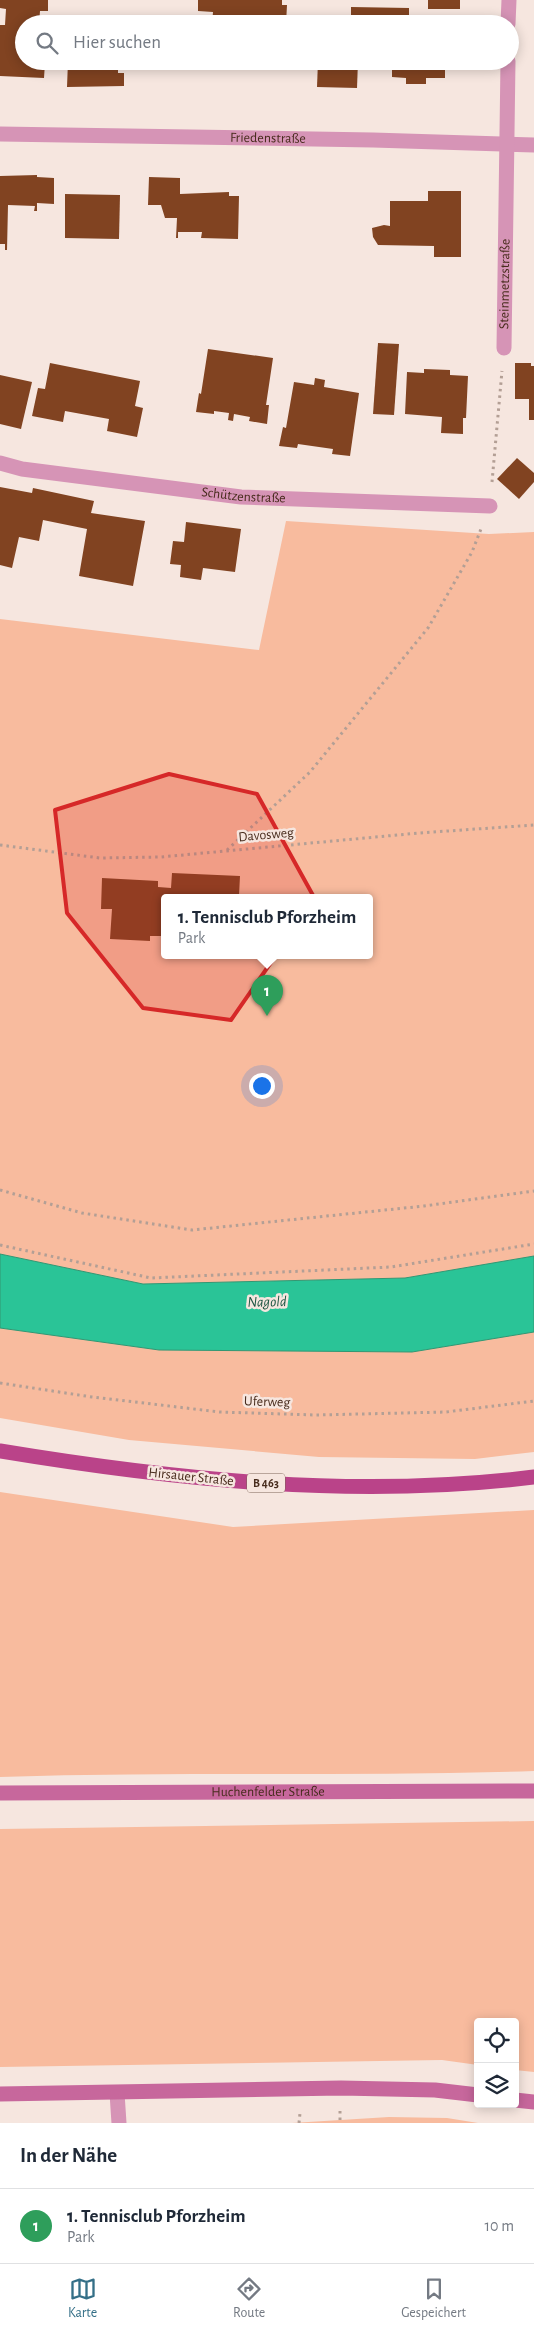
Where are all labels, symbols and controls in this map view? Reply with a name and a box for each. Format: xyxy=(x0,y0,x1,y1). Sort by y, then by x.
search box xyxy=(15,15,519,70)
icon: search xyxy=(33,29,61,57)
text: Hier suchen xyxy=(73,33,161,52)
street label: Friedenstraße xyxy=(230,131,306,146)
street label: Steinmetzstraße xyxy=(497,239,513,329)
street label: Schützenstraße xyxy=(201,485,286,506)
street label: Davosweg xyxy=(238,826,294,844)
popup xyxy=(161,894,373,959)
text: 1. Tennisclub Pforzheim xyxy=(178,908,356,927)
text: Park xyxy=(178,930,205,946)
pin: 1 xyxy=(251,975,283,1016)
your location xyxy=(249,1073,275,1099)
water label: Nagold xyxy=(247,1294,287,1310)
street label: Uferweg xyxy=(244,1394,291,1410)
street label: Hirsauer Straße xyxy=(148,1466,234,1488)
road number: B 463 xyxy=(247,1474,285,1492)
street label: Huchenfelder Straße xyxy=(211,1785,325,1799)
map controls xyxy=(474,2018,519,2108)
button: locate xyxy=(474,2018,519,2063)
button: layers xyxy=(474,2063,519,2108)
text: In der Nähe xyxy=(20,2145,117,2166)
text: 1. Tennisclub Pforzheim xyxy=(67,2207,246,2226)
text: 1 xyxy=(33,2218,39,2234)
text: 10 m xyxy=(485,2218,514,2234)
text: Park xyxy=(67,2229,95,2245)
tab: Karte xyxy=(68,2275,97,2322)
tab: Route xyxy=(233,2275,265,2322)
tab: Gespeichert xyxy=(401,2275,466,2322)

